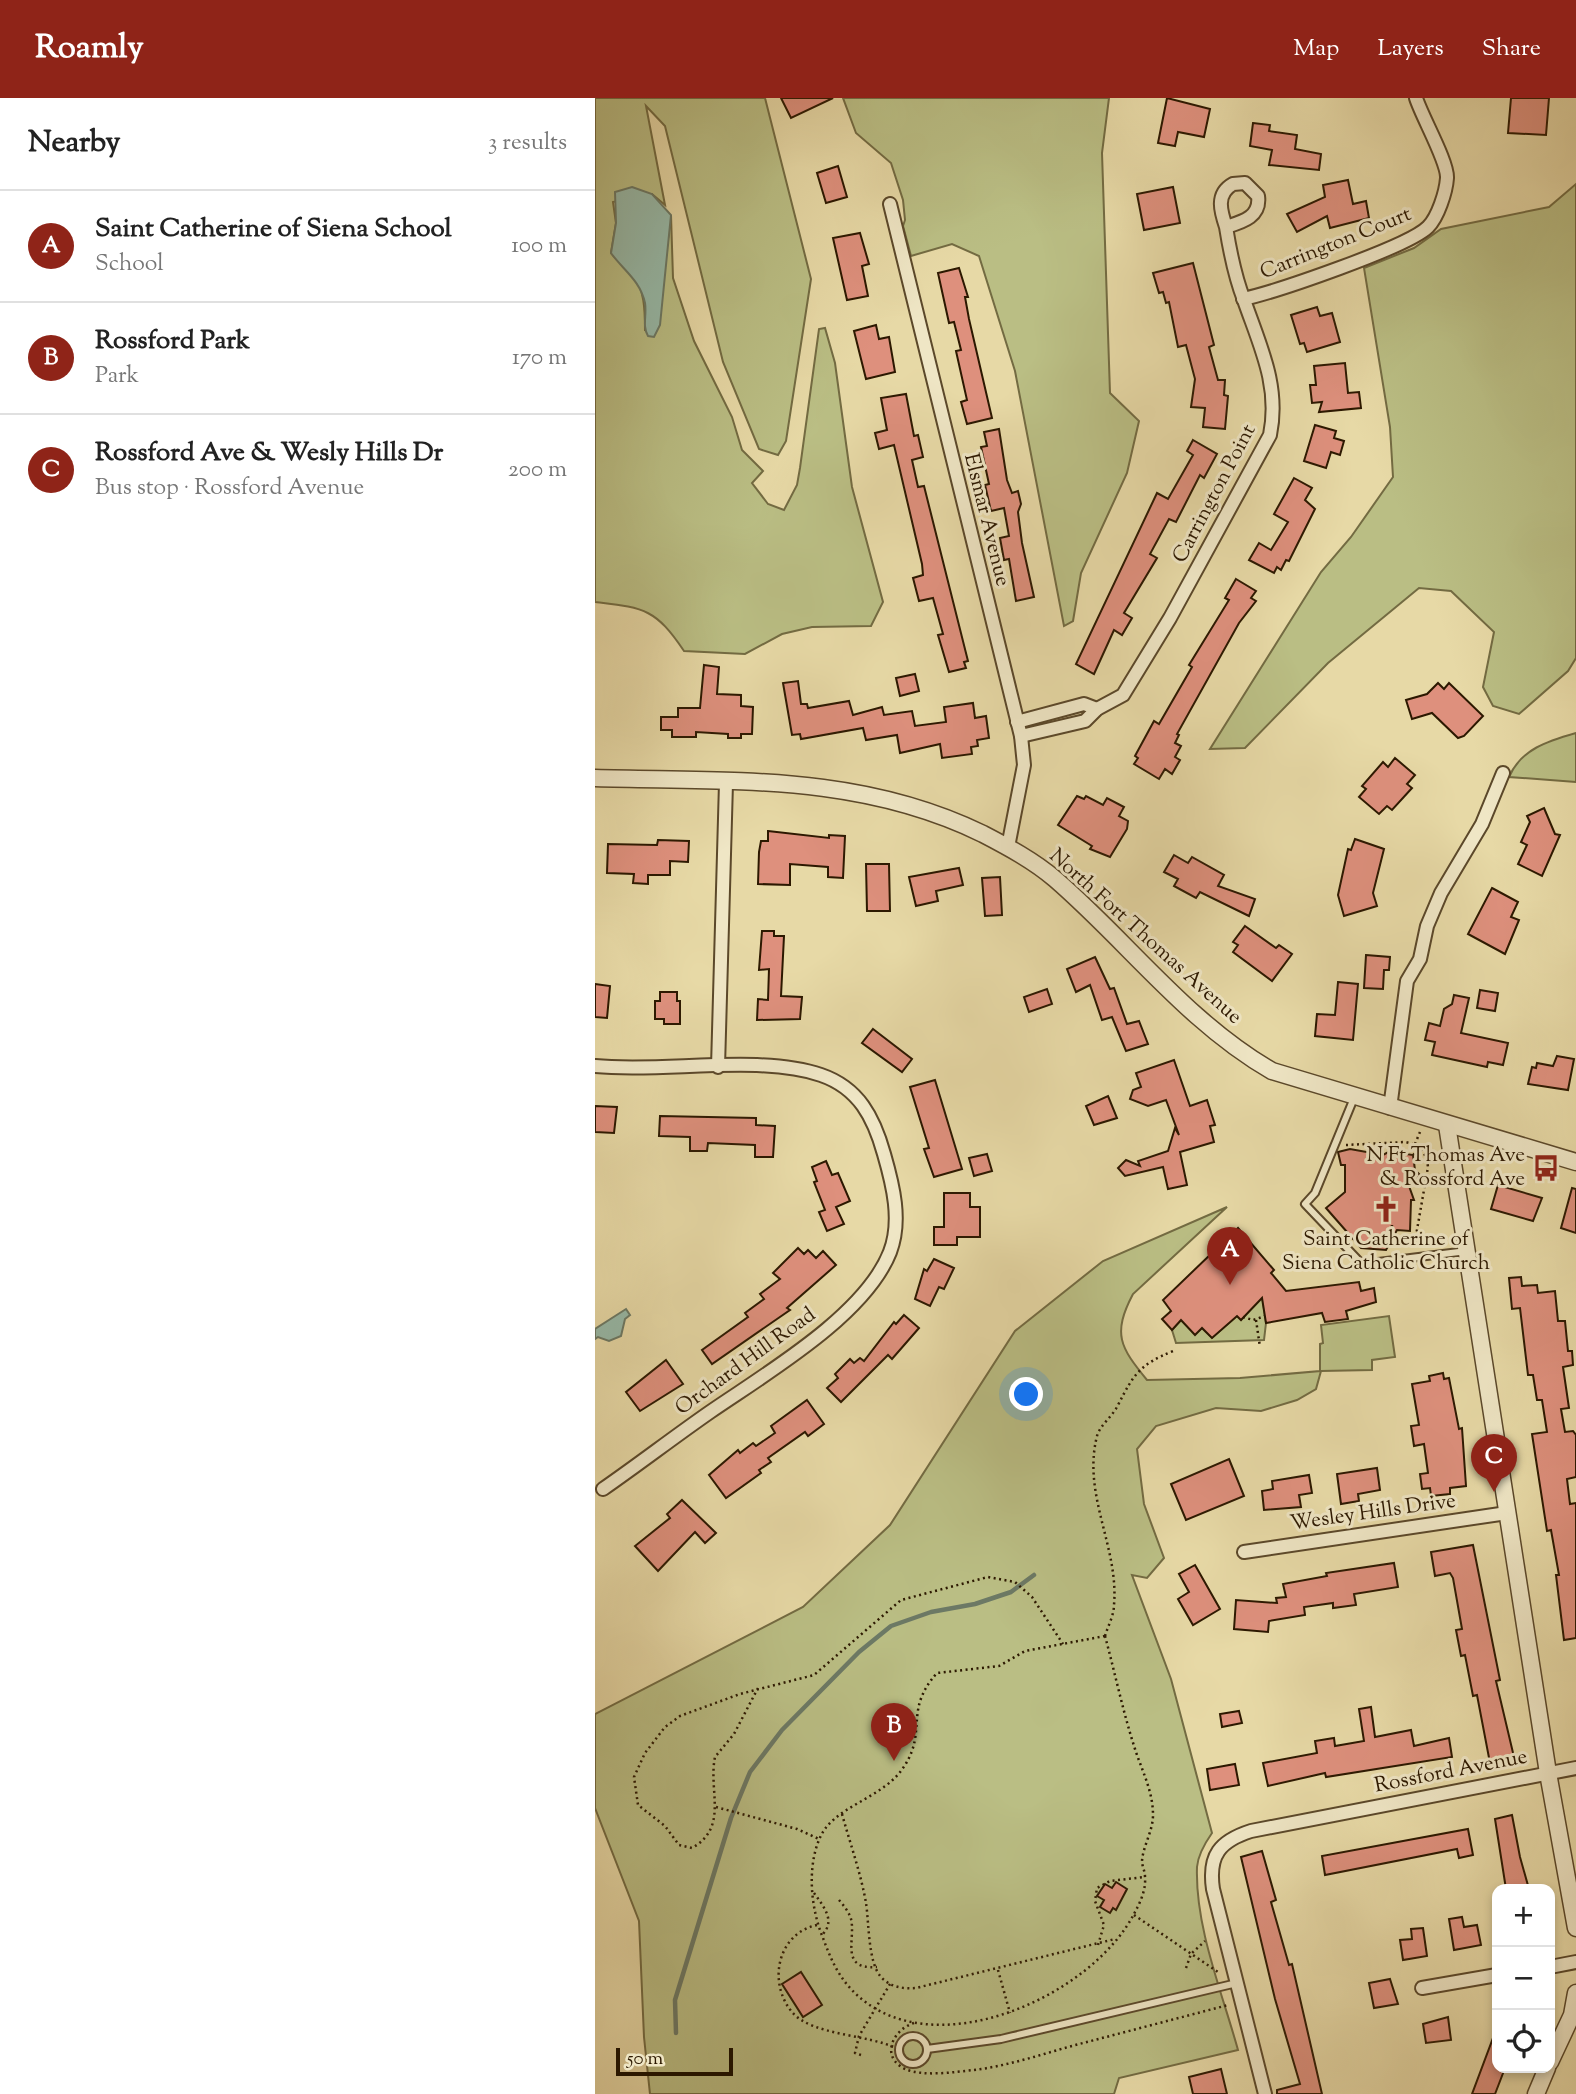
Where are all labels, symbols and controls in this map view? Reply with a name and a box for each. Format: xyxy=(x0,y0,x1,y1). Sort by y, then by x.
text: Roamly xyxy=(35,25,144,73)
text: Map xyxy=(1293,32,1339,66)
text: Layers xyxy=(1377,32,1444,66)
text: Share xyxy=(1482,32,1541,66)
text: Nearby xyxy=(28,122,120,165)
text: 3 results xyxy=(488,127,567,160)
street label: Carrington Court xyxy=(1256,200,1416,288)
text: Saint Catherine of Siena School xyxy=(95,211,452,248)
text: A xyxy=(42,230,60,263)
text: 100 m xyxy=(511,230,567,263)
text: School xyxy=(95,248,164,281)
text: Rossford Park xyxy=(95,323,250,360)
text: B xyxy=(44,342,58,375)
text: 170 m xyxy=(512,342,567,375)
text: Park xyxy=(95,360,139,393)
street label: Carrington Point xyxy=(1166,419,1264,569)
text: Rossford Ave & Wesly Hills Dr xyxy=(95,435,443,472)
street label: Elsmar Avenue xyxy=(955,450,1017,590)
text: C xyxy=(42,454,60,487)
text: 200 m xyxy=(508,454,567,487)
text: Bus stop · Rossford Avenue xyxy=(95,472,364,505)
street label: North Fort Thomas Avenue xyxy=(1042,842,1248,1032)
place label: N Ft Thomas Ave & Rossford Ave xyxy=(1367,1141,1525,1195)
bus stop icon: N Ft Thomas Ave & Rossford Ave xyxy=(1531,1153,1561,1183)
church icon: Saint Catherine of Siena Catholic Church xyxy=(1371,1194,1401,1224)
place label: Saint Catherine of Siena Catholic Church xyxy=(1282,1225,1490,1279)
pin: A xyxy=(1207,1227,1253,1285)
street label: Orchard Hill Road xyxy=(670,1301,823,1423)
your location xyxy=(1009,1377,1043,1411)
pin: C xyxy=(1471,1434,1517,1492)
street label: Wesley Hills Drive xyxy=(1288,1487,1458,1539)
pin: B xyxy=(871,1703,917,1761)
street label: Rossford Avenue xyxy=(1372,1742,1530,1802)
map controls xyxy=(1492,1884,1555,2073)
button: + xyxy=(1492,1884,1555,1947)
button: − xyxy=(1492,1947,1555,2010)
button: locate xyxy=(1492,2010,1555,2073)
scale bar xyxy=(616,2045,733,2077)
text: 50 m xyxy=(627,2046,663,2073)

